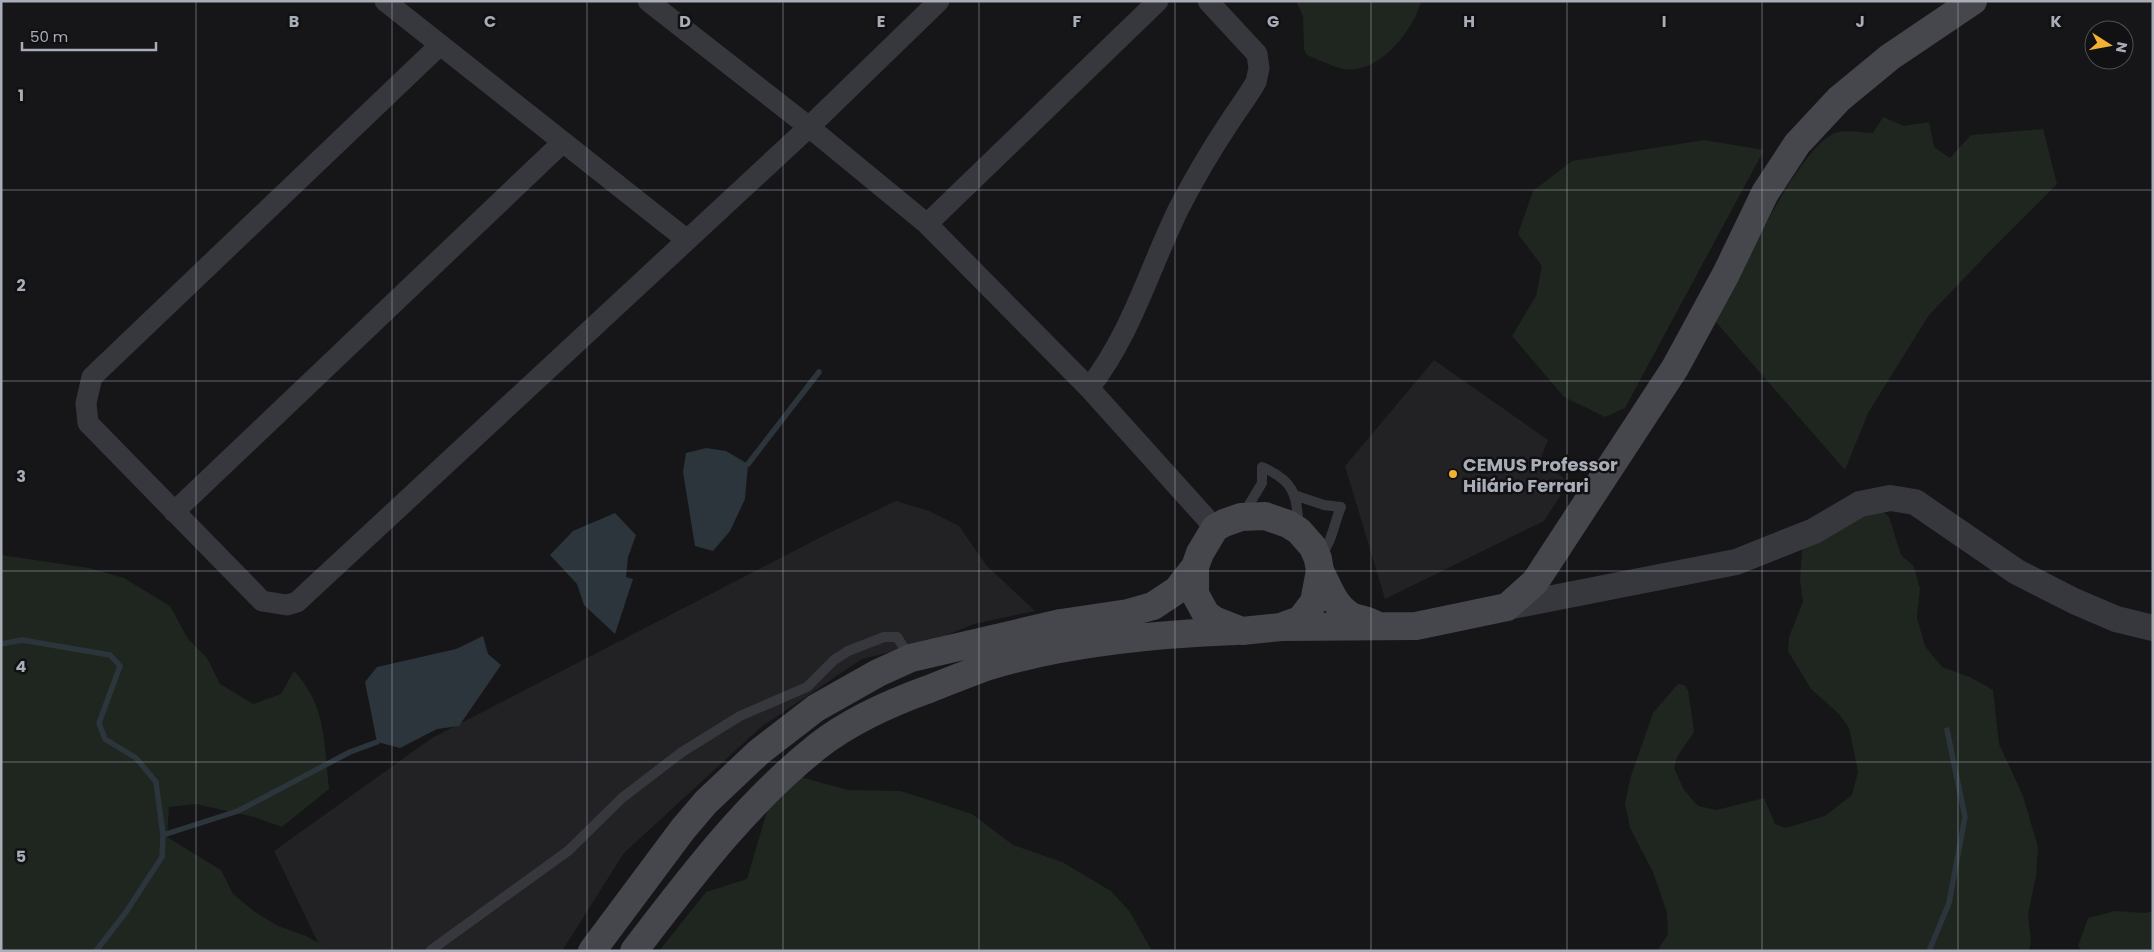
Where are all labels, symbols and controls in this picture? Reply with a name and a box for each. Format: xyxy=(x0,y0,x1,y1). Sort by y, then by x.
text: B xyxy=(289,10,299,33)
text: C xyxy=(484,10,496,33)
text: D xyxy=(679,10,691,33)
text: E xyxy=(877,10,885,33)
text: F xyxy=(1073,10,1082,33)
text: G xyxy=(1267,10,1279,33)
text: H xyxy=(1463,10,1475,33)
text: I xyxy=(1662,10,1666,33)
text: J xyxy=(1855,10,1865,33)
text: K xyxy=(2050,10,2062,33)
scale bar xyxy=(22,20,156,52)
north arrow xyxy=(2084,20,2134,70)
text: 50 m xyxy=(30,26,68,47)
text: N xyxy=(2111,40,2133,55)
text: 1 xyxy=(18,84,24,107)
text: 2 xyxy=(16,274,26,297)
place label: CEMUS Professor Hilário Ferrari xyxy=(1463,452,1618,498)
text: 3 xyxy=(16,465,26,488)
marker: CEMUS Professor Hilário Ferrari xyxy=(1447,468,1459,480)
text: 4 xyxy=(16,655,27,678)
text: 5 xyxy=(16,845,26,868)

